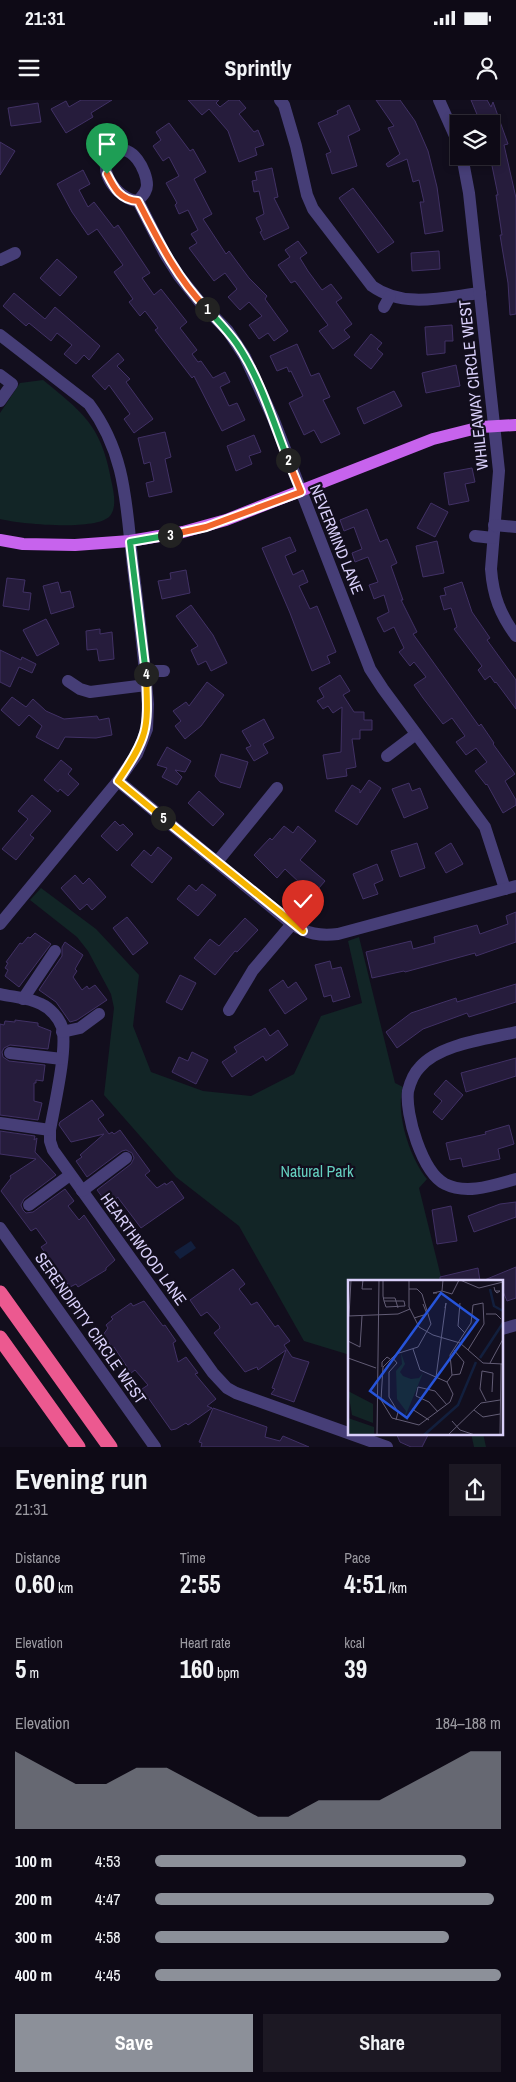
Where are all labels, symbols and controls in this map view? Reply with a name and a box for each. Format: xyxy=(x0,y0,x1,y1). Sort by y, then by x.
text: 21:31 xyxy=(25,5,65,31)
text: Sprintly xyxy=(224,53,292,83)
icon: menu xyxy=(15,54,43,82)
icon: person xyxy=(473,54,501,82)
map controls xyxy=(450,115,500,165)
button: layers xyxy=(450,115,500,165)
pin xyxy=(86,123,128,174)
icon: arrive xyxy=(93,130,121,158)
pin: 1 xyxy=(194,296,220,322)
street label: WHILEAWAY CIRCLE WEST xyxy=(453,299,493,471)
text: 1 xyxy=(204,300,211,318)
pin: 2 xyxy=(276,448,300,472)
text: 2 xyxy=(285,451,292,469)
street label: NEVERMIND LANE xyxy=(305,481,369,597)
pin: 3 xyxy=(158,522,182,548)
text: 3 xyxy=(167,526,174,544)
pin: 4 xyxy=(134,662,158,686)
text: 4 xyxy=(143,665,150,683)
pin: 5 xyxy=(150,806,176,830)
text: 5 xyxy=(160,809,167,827)
pin xyxy=(282,880,324,931)
icon: check xyxy=(289,887,317,915)
park label: Natural Park xyxy=(281,1160,354,1182)
street label: HEARTHWOOD LANE xyxy=(96,1188,192,1310)
street label: SERENDIPITY CIRCLE WEST xyxy=(30,1248,152,1408)
inset map xyxy=(348,1280,504,1434)
text: Evening run xyxy=(15,1460,148,1498)
button: share xyxy=(449,1464,501,1516)
text: 21:31 xyxy=(15,1498,48,1520)
text: Distance xyxy=(15,1549,60,1567)
text: Time xyxy=(180,1549,206,1567)
text: Pace xyxy=(344,1549,371,1567)
text: 0.60 xyxy=(15,1567,55,1601)
text: 2:55 xyxy=(180,1567,221,1601)
text: 4:51 xyxy=(344,1567,385,1601)
text: km xyxy=(55,1579,73,1597)
text: /km xyxy=(385,1579,407,1597)
text: Elevation xyxy=(15,1634,63,1652)
text: Heart rate xyxy=(180,1634,231,1652)
text: kcal xyxy=(344,1634,365,1652)
text: 5 xyxy=(15,1652,26,1686)
text: 160 xyxy=(180,1652,214,1686)
text: 39 xyxy=(344,1652,367,1686)
text: m xyxy=(26,1664,39,1682)
text: bpm xyxy=(214,1664,239,1682)
text: Elevation xyxy=(15,1712,70,1734)
text: 184–188 m xyxy=(435,1712,501,1734)
text: 100 m xyxy=(15,1850,52,1872)
text: 4:53 xyxy=(95,1850,121,1872)
text: 200 m xyxy=(15,1888,52,1910)
text: 4:47 xyxy=(95,1888,121,1910)
text: 300 m xyxy=(15,1926,52,1948)
text: 4:58 xyxy=(95,1926,121,1948)
text: 400 m xyxy=(15,1964,52,1986)
text: 4:45 xyxy=(95,1964,121,1986)
button: Save xyxy=(15,2014,253,2072)
button: Share xyxy=(263,2014,501,2072)

